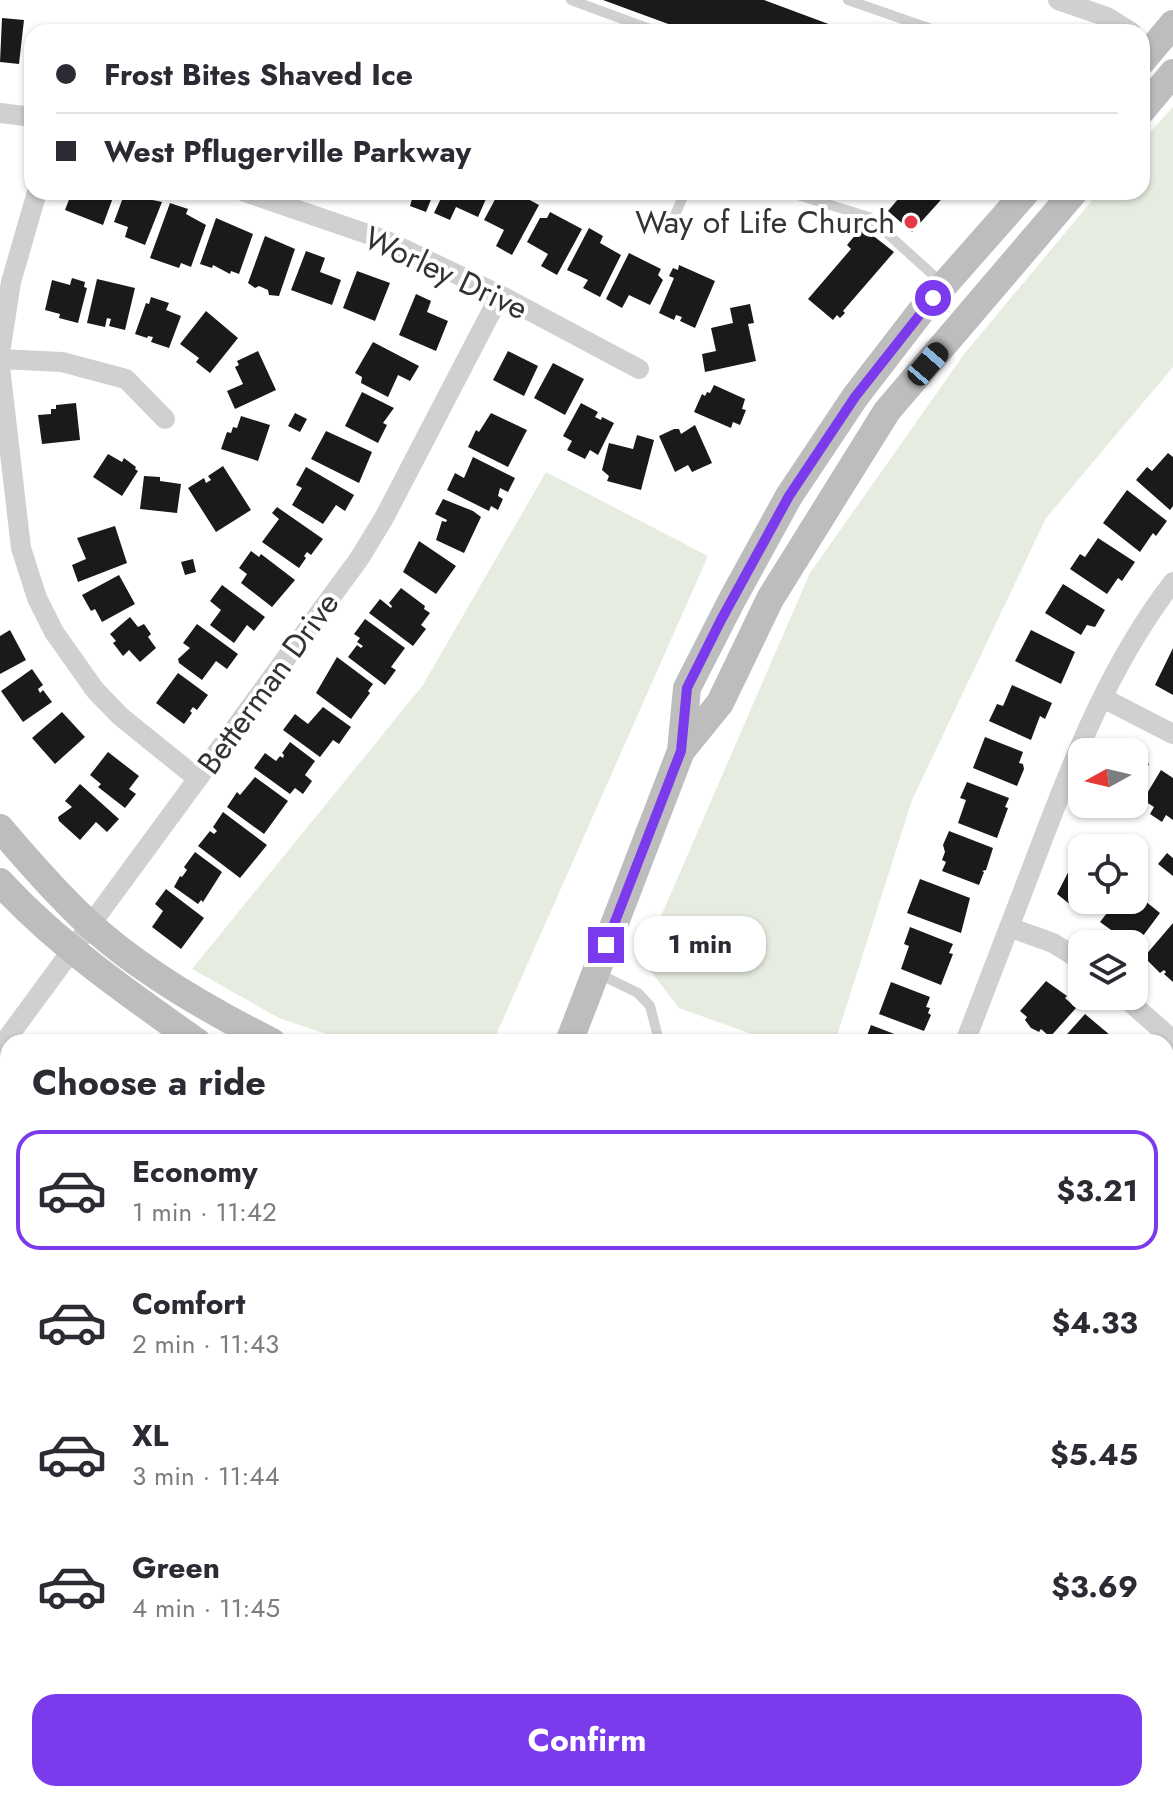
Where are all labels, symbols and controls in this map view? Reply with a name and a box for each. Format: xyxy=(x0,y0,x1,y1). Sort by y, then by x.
text: Frost Bites Shaved Ice xyxy=(104,53,413,96)
text: West Pflugerville Parkway xyxy=(104,130,471,173)
place label: Way of Life Church xyxy=(635,199,895,245)
marker: Way of Life Church xyxy=(902,213,920,231)
street label: Worley Drive xyxy=(357,215,535,331)
route start xyxy=(915,280,951,316)
car xyxy=(903,338,953,390)
street label: Betterman Drive xyxy=(186,582,350,784)
north arrow xyxy=(1068,738,1148,818)
map controls xyxy=(1068,738,1148,1010)
button: locate xyxy=(1068,834,1148,914)
callout: 1 min xyxy=(634,917,766,973)
text: 1 min xyxy=(668,925,732,963)
route end xyxy=(588,927,624,963)
button: layers xyxy=(1068,930,1148,1010)
text: Choose a ride xyxy=(32,1056,266,1108)
text: Economy xyxy=(132,1150,258,1193)
icon: car xyxy=(36,1154,108,1226)
text: $3.21 xyxy=(1057,1169,1138,1212)
text: 1 min · 11:42 xyxy=(132,1193,277,1231)
text: Comfort xyxy=(132,1282,245,1325)
icon: car xyxy=(36,1286,108,1358)
text: $4.33 xyxy=(1051,1301,1138,1344)
text: 2 min · 11:43 xyxy=(132,1325,279,1363)
text: XL xyxy=(132,1414,168,1457)
icon: car xyxy=(36,1418,108,1490)
text: $5.45 xyxy=(1050,1433,1138,1476)
text: 3 min · 11:44 xyxy=(132,1457,280,1495)
text: Green xyxy=(132,1546,220,1589)
icon: car xyxy=(36,1550,108,1622)
text: $3.69 xyxy=(1051,1565,1138,1608)
text: 4 min · 11:45 xyxy=(132,1589,280,1627)
button: Confirm xyxy=(32,1694,1142,1786)

